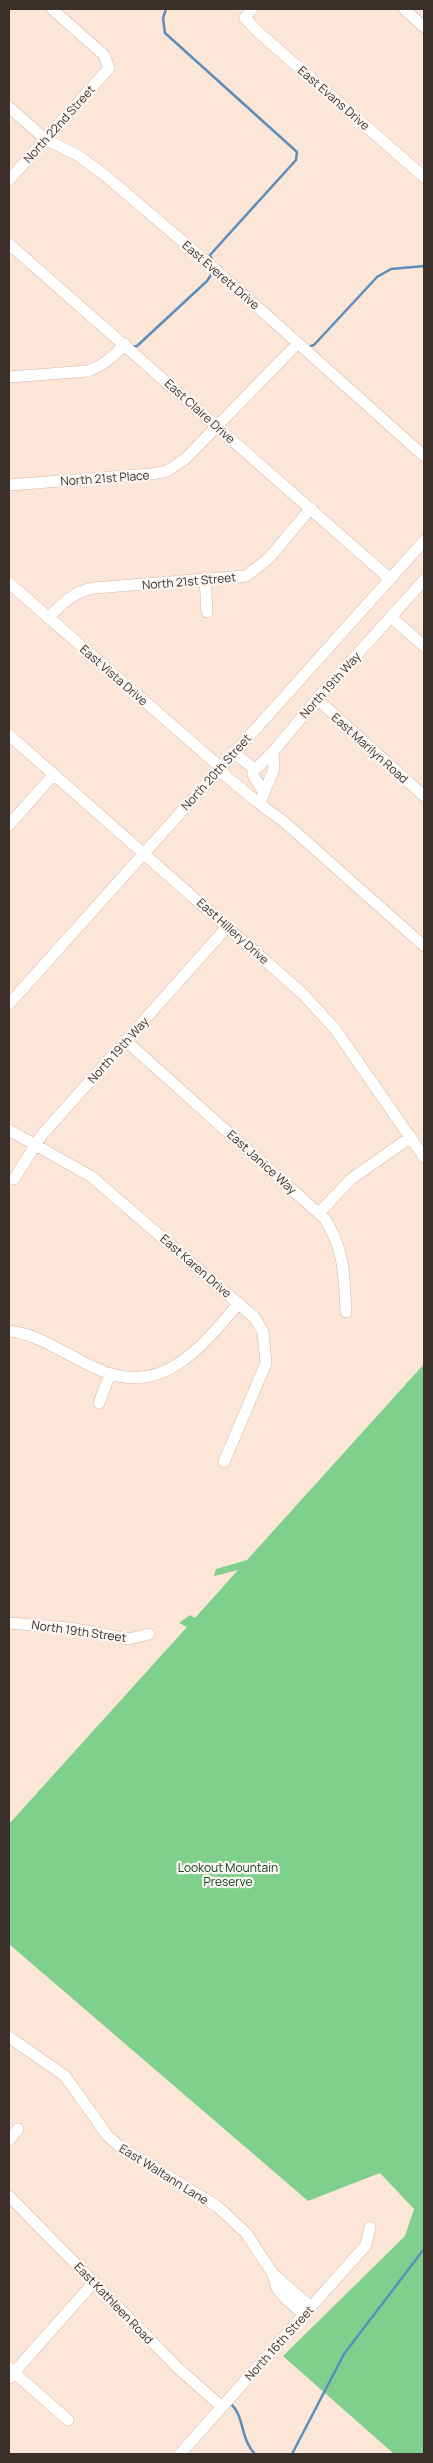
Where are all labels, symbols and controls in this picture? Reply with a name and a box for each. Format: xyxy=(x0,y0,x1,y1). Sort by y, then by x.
street label: East Evans Drive xyxy=(294,62,374,134)
street label: North 22nd Street xyxy=(19,81,99,167)
street label: East Everett Drive xyxy=(179,237,263,313)
street label: East Claire Drive xyxy=(161,375,239,447)
street label: North 21st Place xyxy=(60,466,150,490)
street label: North 21st Street xyxy=(141,568,237,594)
street label: East Vista Drive xyxy=(76,641,152,709)
street label: North 19th Way xyxy=(296,648,365,722)
street label: East Marilyn Road xyxy=(328,709,412,787)
street label: North 20th Street xyxy=(177,730,255,814)
street label: East Hillery Drive xyxy=(193,894,273,968)
street label: North 19th Way xyxy=(84,1013,153,1087)
street label: East Janice Way xyxy=(223,1126,301,1198)
street label: East Karen Drive xyxy=(157,1230,235,1302)
street label: North 19th Street xyxy=(30,1616,128,1646)
park label: Lookout Mountain Preserve xyxy=(178,1859,278,1890)
street label: East Waltann Lane xyxy=(116,2140,212,2208)
street label: East Kathleen Road xyxy=(71,2258,157,2348)
street label: North 16th Street xyxy=(241,2302,317,2384)

